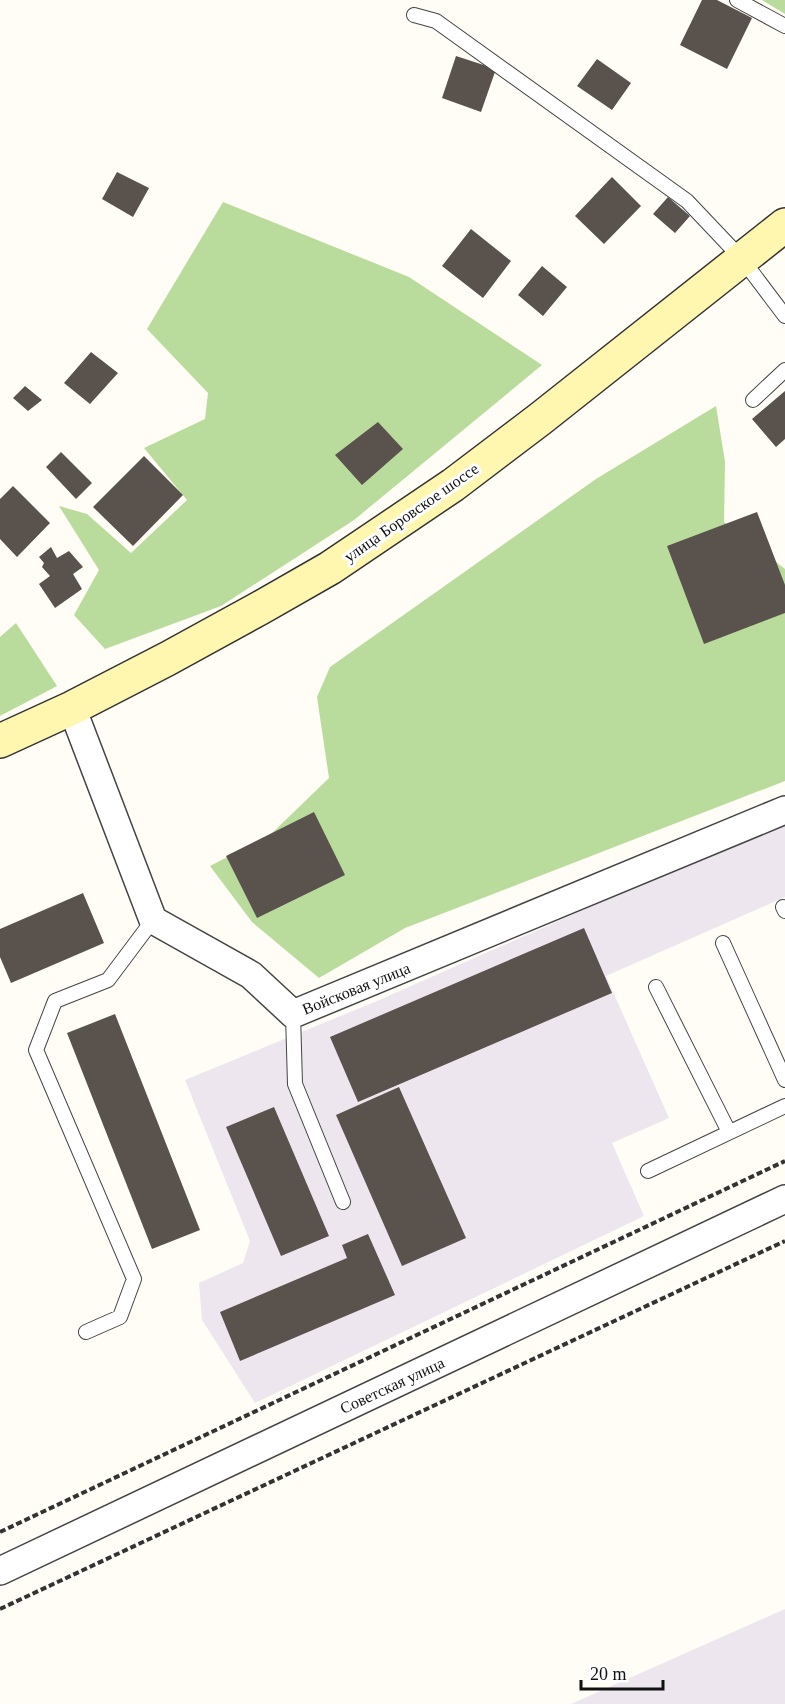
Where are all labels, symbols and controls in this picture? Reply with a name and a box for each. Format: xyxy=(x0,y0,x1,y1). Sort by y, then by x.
street label: улица Боровское шоссе xyxy=(341,460,482,566)
street label: Войсковая улица xyxy=(300,959,413,1019)
street label: Советская улица xyxy=(337,1354,447,1418)
scale bar xyxy=(581,1653,664,1691)
text: 20 m xyxy=(590,1664,627,1684)

